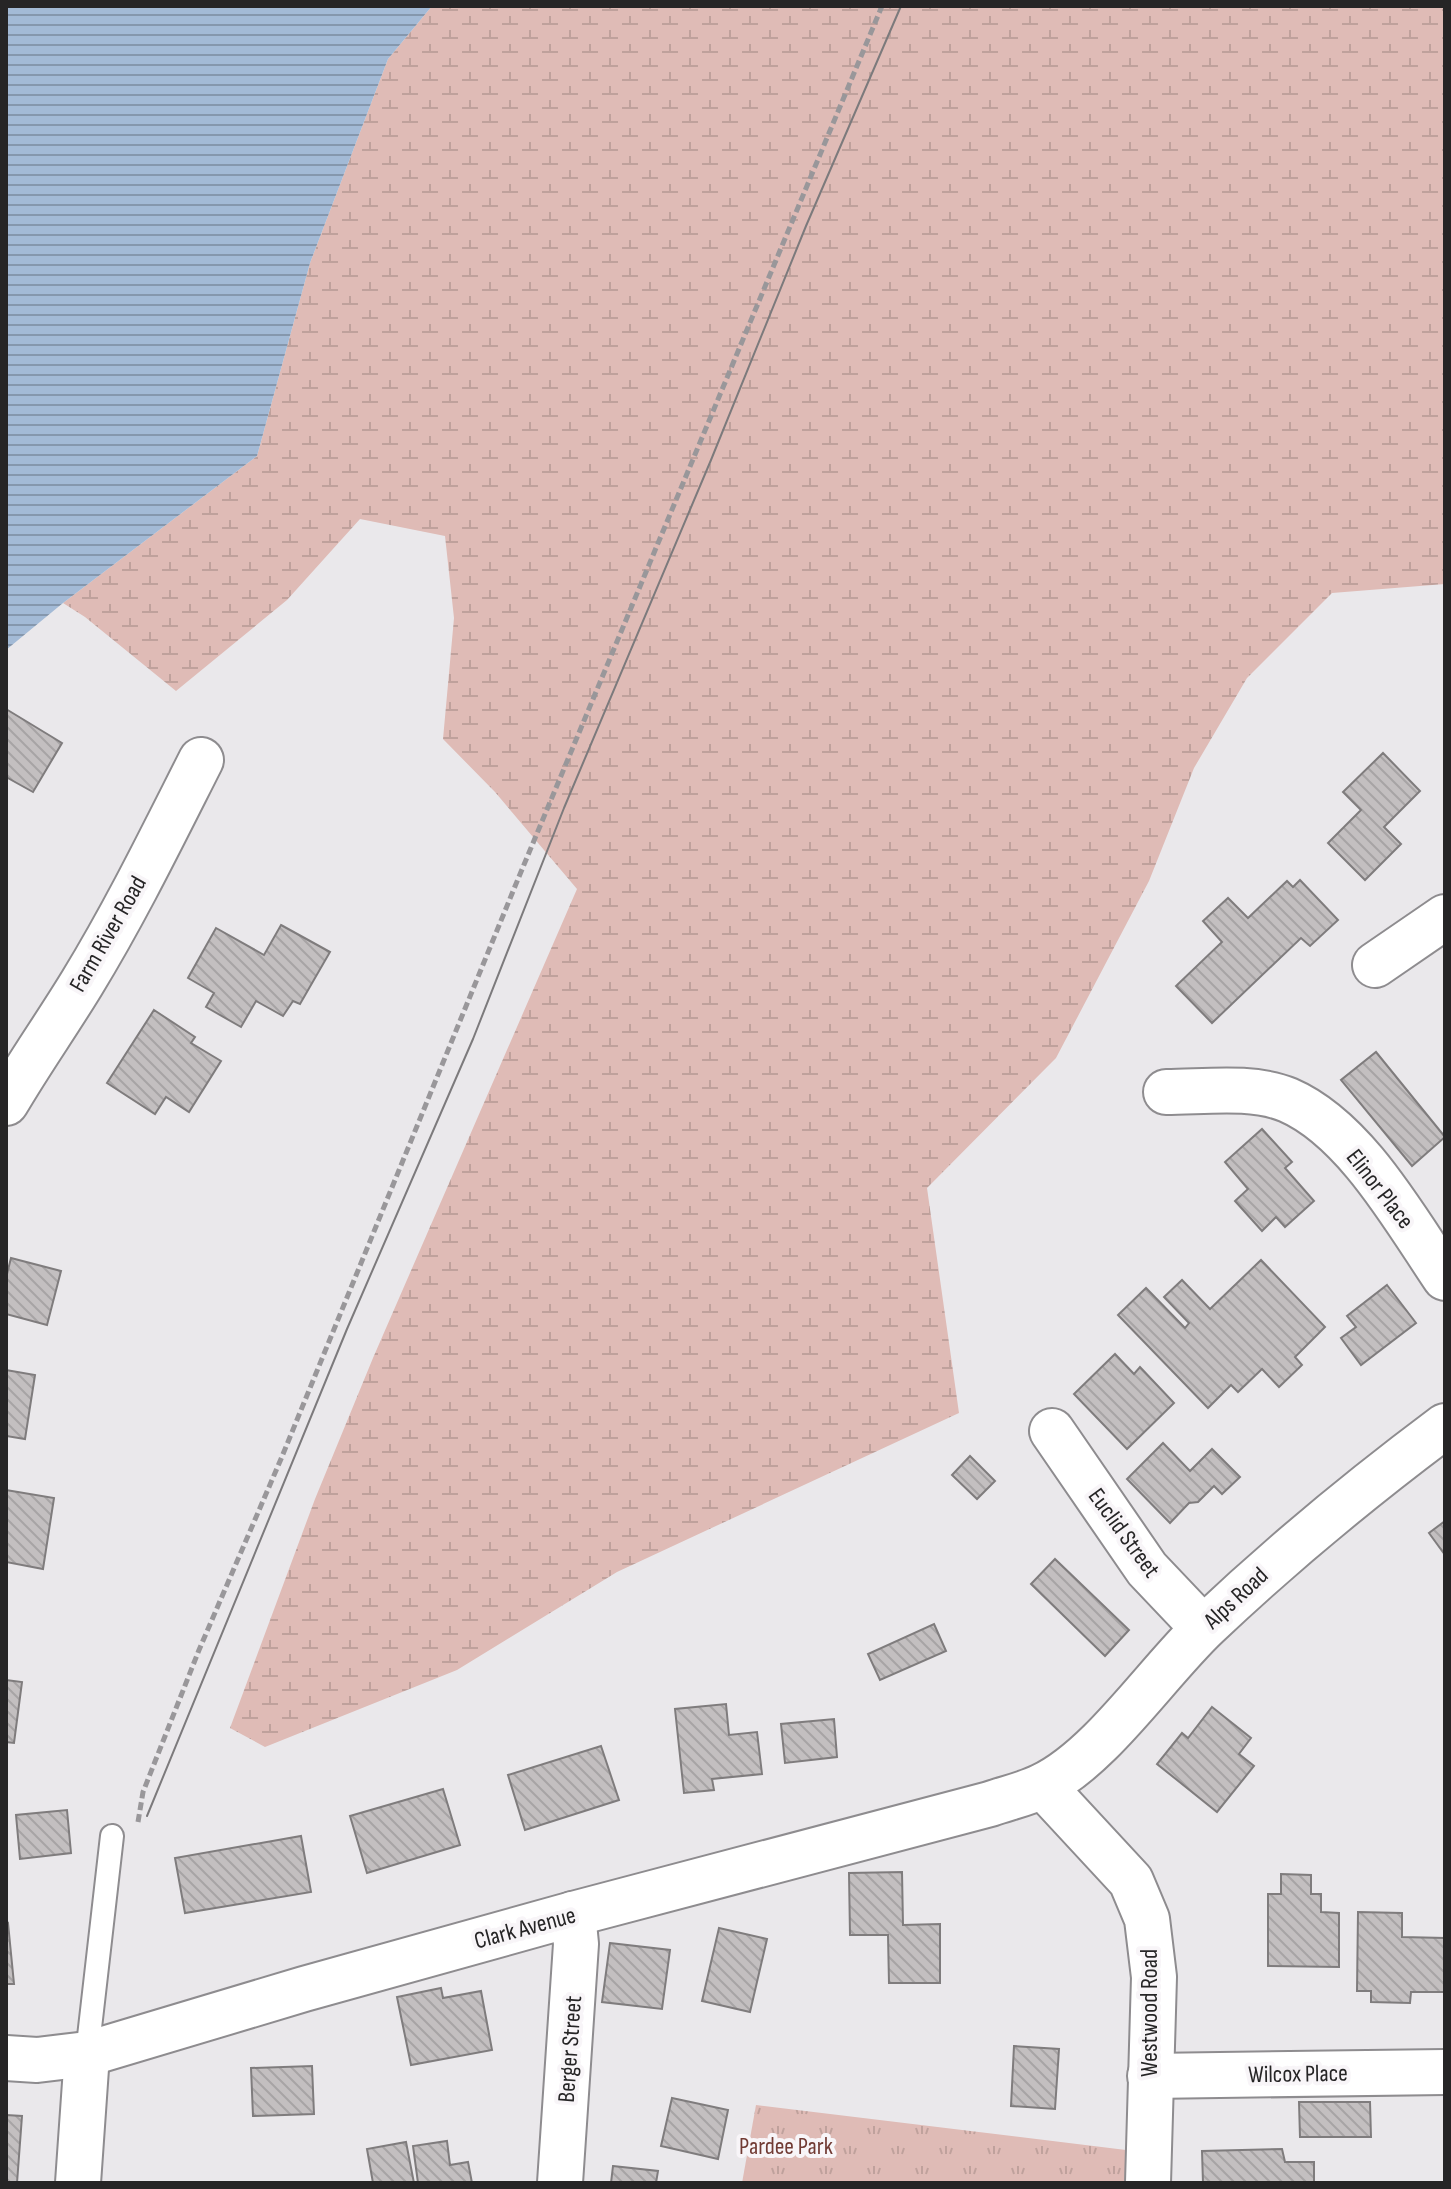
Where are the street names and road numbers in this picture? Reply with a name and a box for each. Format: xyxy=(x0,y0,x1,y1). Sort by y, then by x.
street label: Farm River Road xyxy=(63,871,153,997)
street label: Elinor Place xyxy=(1340,1143,1420,1235)
street label: Euclid Street xyxy=(1082,1483,1166,1583)
street label: Alps Road xyxy=(1197,1561,1274,1636)
street label: Clark Avenue xyxy=(471,1901,579,1955)
street label: Westwood Road xyxy=(1135,1949,1164,2077)
street label: Berger Street xyxy=(552,1995,588,2103)
street label: Wilcox Place xyxy=(1248,2059,1348,2089)

